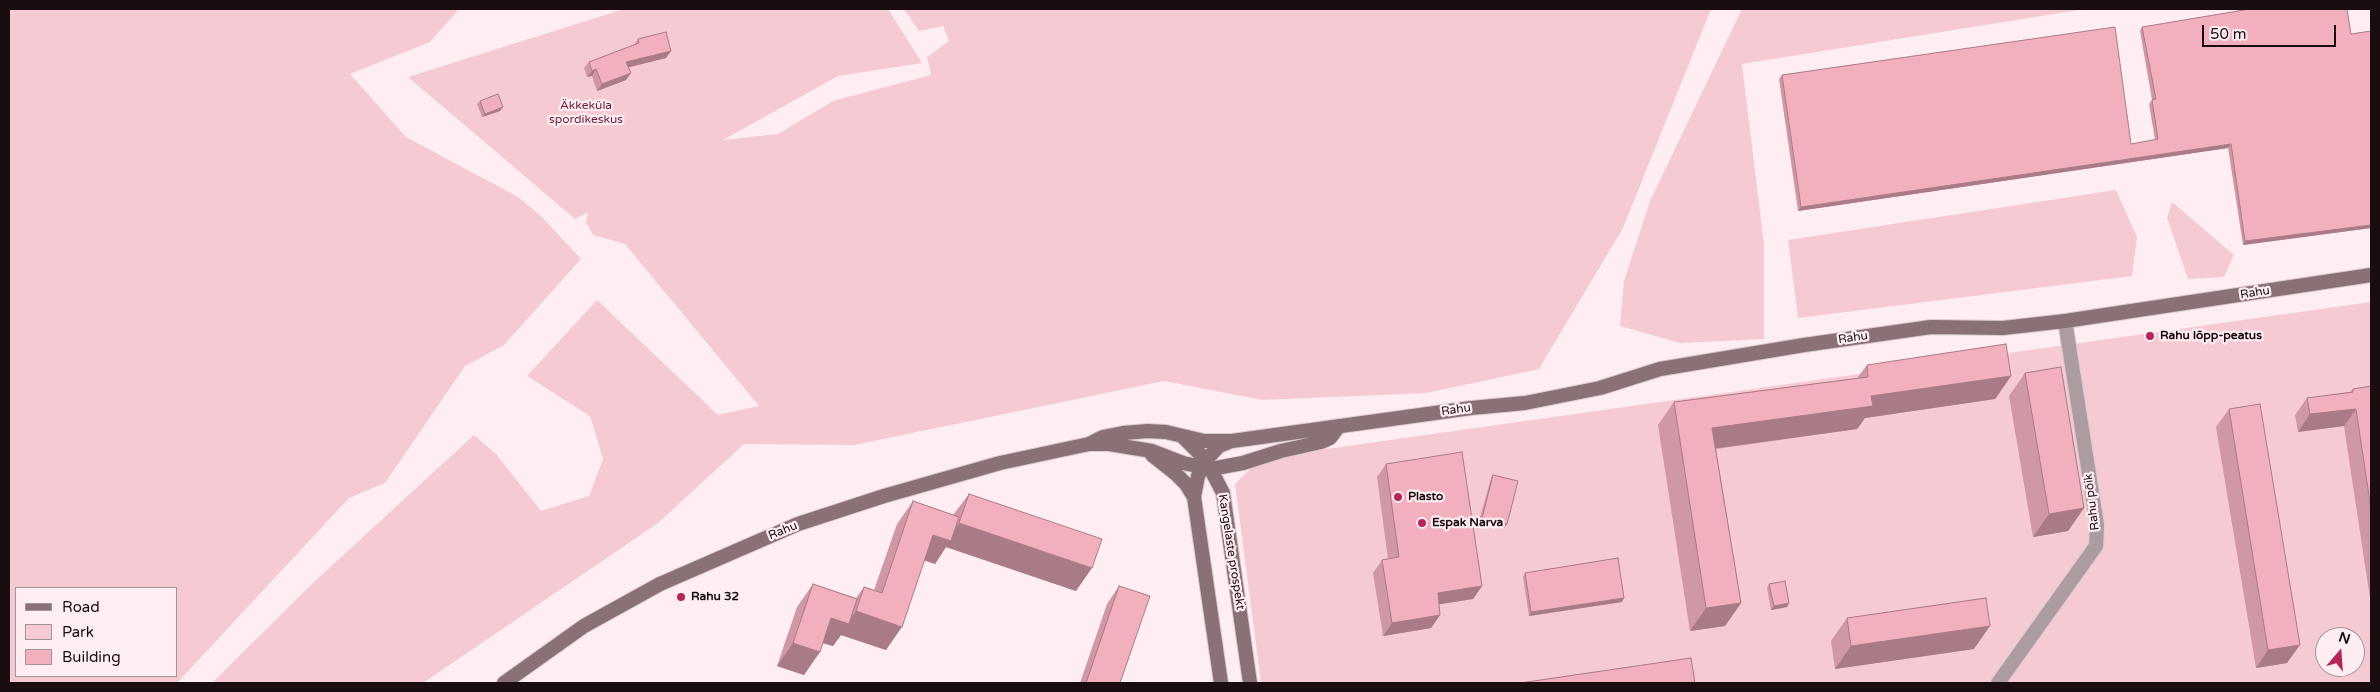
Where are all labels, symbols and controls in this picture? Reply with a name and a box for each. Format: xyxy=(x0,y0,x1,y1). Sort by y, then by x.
scale bar xyxy=(2205,15,2339,47)
text: 50 m xyxy=(2210,25,2247,43)
park label: Äkkeküla spordikeskus xyxy=(549,99,623,127)
street label: Rahu xyxy=(2239,284,2271,302)
street label: Rahu xyxy=(1837,329,1869,347)
place label: Rahu lõpp-peatus xyxy=(2160,329,2262,343)
marker: Rahu lõpp-peatus xyxy=(2144,330,2156,342)
street label: Rahu xyxy=(1440,401,1472,419)
street label: Rahu põik xyxy=(2081,473,2103,531)
place label: Plasto xyxy=(1408,490,1443,504)
marker: Plasto xyxy=(1392,491,1404,503)
street label: Kangelaste prospekt xyxy=(1215,493,1247,611)
place label: Espak Narva xyxy=(1432,516,1503,530)
marker: Espak Narva xyxy=(1416,517,1428,529)
street label: Rahu xyxy=(766,519,800,543)
legend xyxy=(15,587,178,677)
place label: Rahu 32 xyxy=(691,590,739,604)
marker: Rahu 32 xyxy=(675,591,687,603)
text: Road xyxy=(62,598,100,616)
text: Park xyxy=(62,623,94,641)
north arrow xyxy=(2315,627,2365,677)
text: N xyxy=(2337,628,2352,648)
text: Building xyxy=(62,648,121,666)

